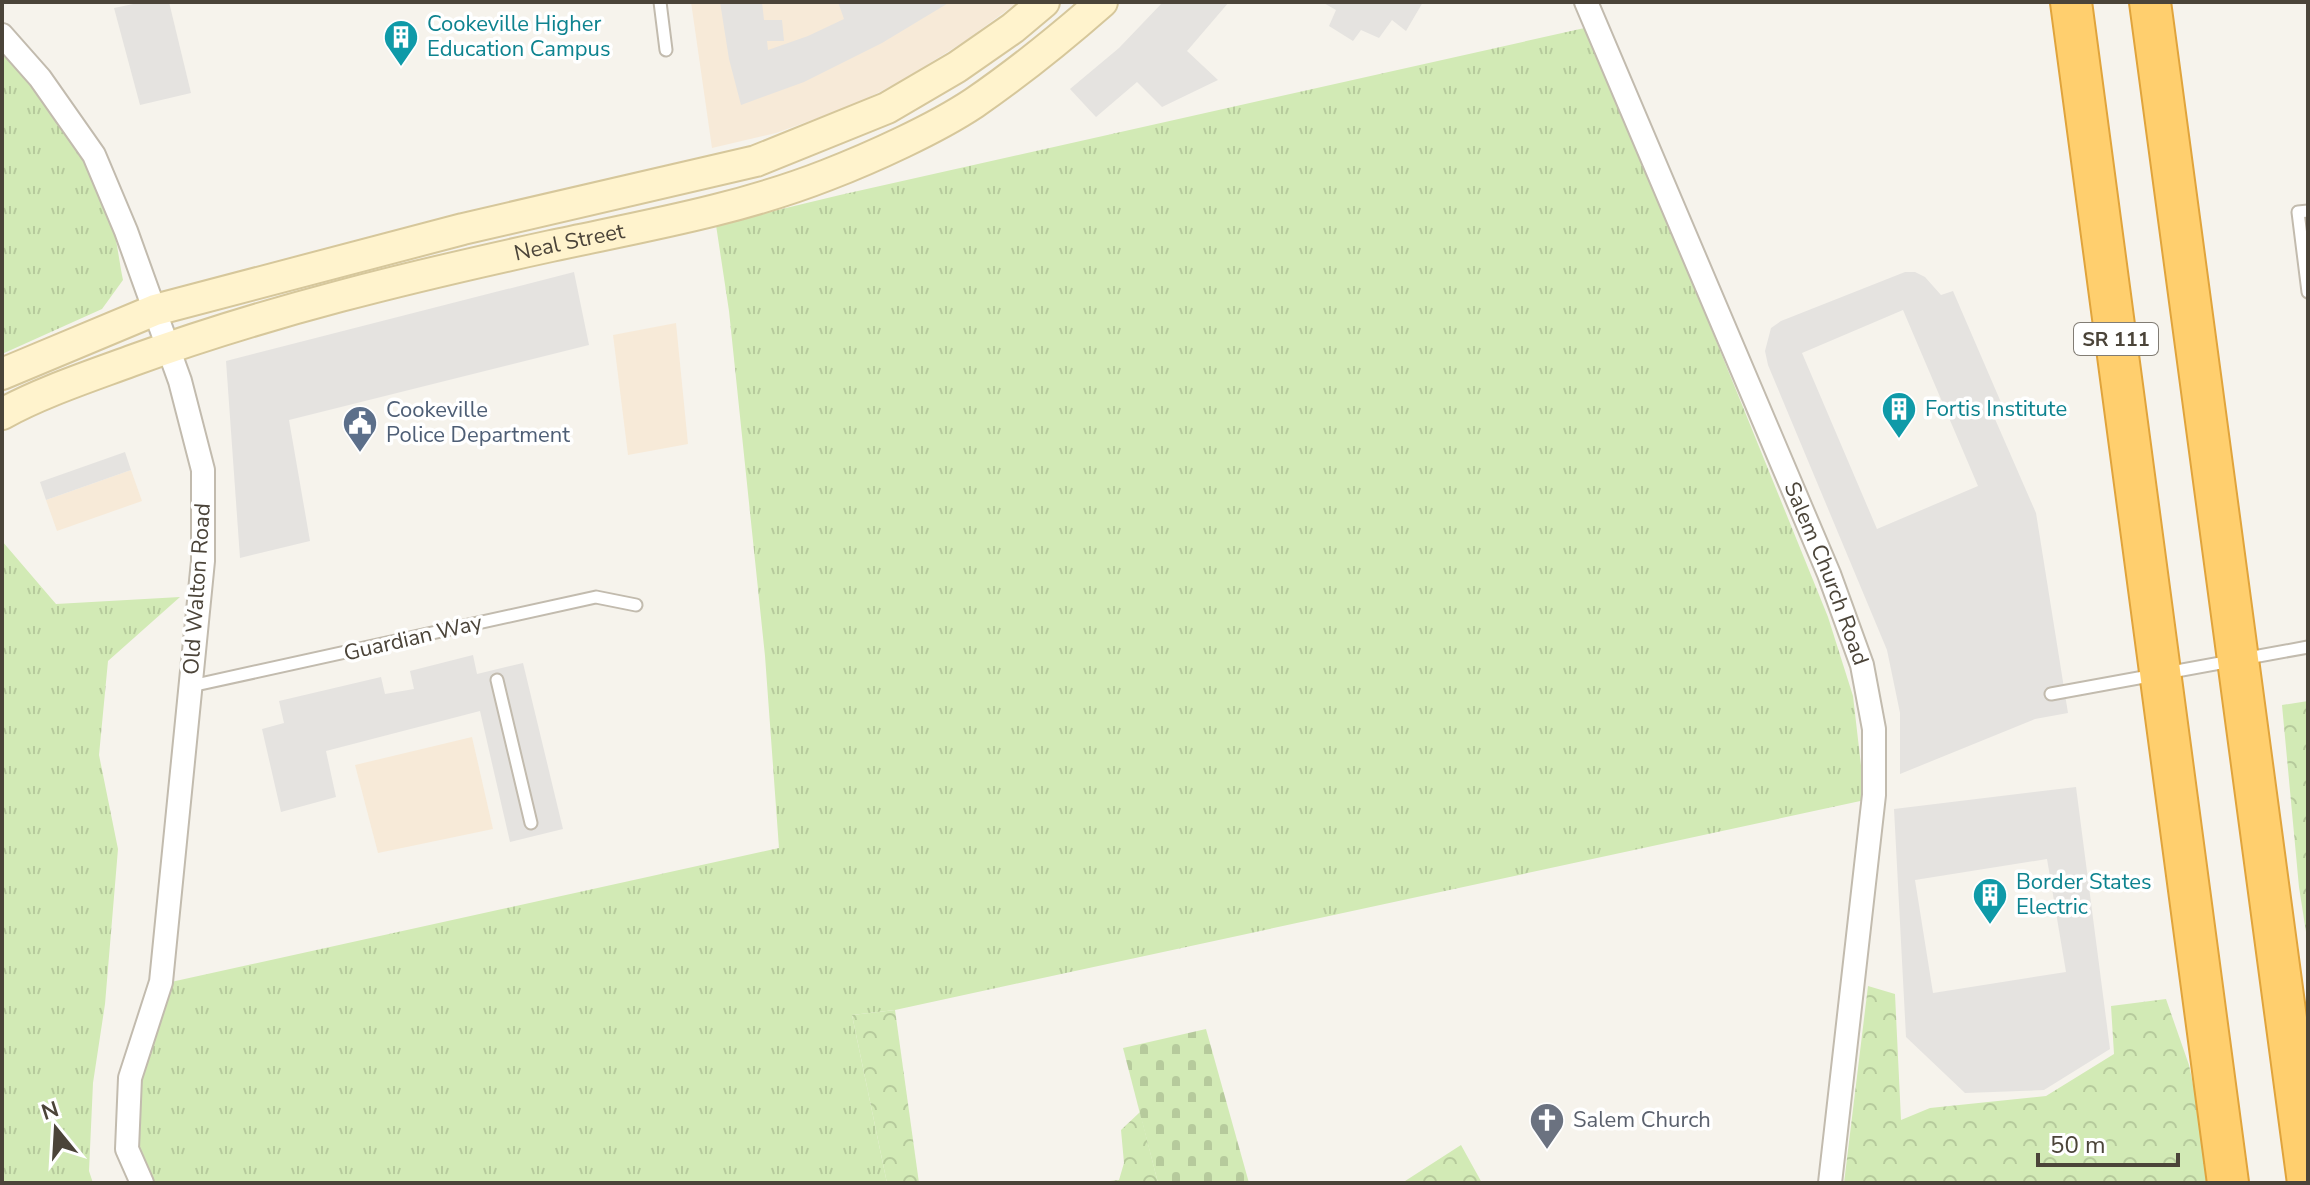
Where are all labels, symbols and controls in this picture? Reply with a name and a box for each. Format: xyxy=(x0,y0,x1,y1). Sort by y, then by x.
place label: Cookeville Higher Education Campus xyxy=(427,9,611,64)
building icon: Cookeville Higher Education Campus xyxy=(382,18,420,68)
street label: Neal Street xyxy=(511,216,627,269)
road number: SR 111 xyxy=(2074,323,2158,355)
building icon: Fortis Institute xyxy=(1880,390,1918,440)
place label: Fortis Institute xyxy=(1925,394,2067,424)
place label: Cookeville Police Department xyxy=(386,395,570,450)
public building icon: Cookeville Police Department xyxy=(341,404,379,454)
street label: Salem Church Road xyxy=(1777,477,1876,669)
street label: Old Walton Road xyxy=(176,502,218,676)
street label: Guardian Way xyxy=(341,607,486,669)
place label: Border States Electric xyxy=(2016,867,2152,922)
building icon: Border States Electric xyxy=(1971,876,2009,926)
north arrow xyxy=(16,1089,96,1169)
text: N xyxy=(38,1094,63,1128)
church icon: Salem Church xyxy=(1528,1101,1566,1151)
place label: Salem Church xyxy=(1573,1105,1711,1135)
scale bar xyxy=(2038,1117,2178,1167)
text: 50 m xyxy=(2050,1129,2106,1161)

